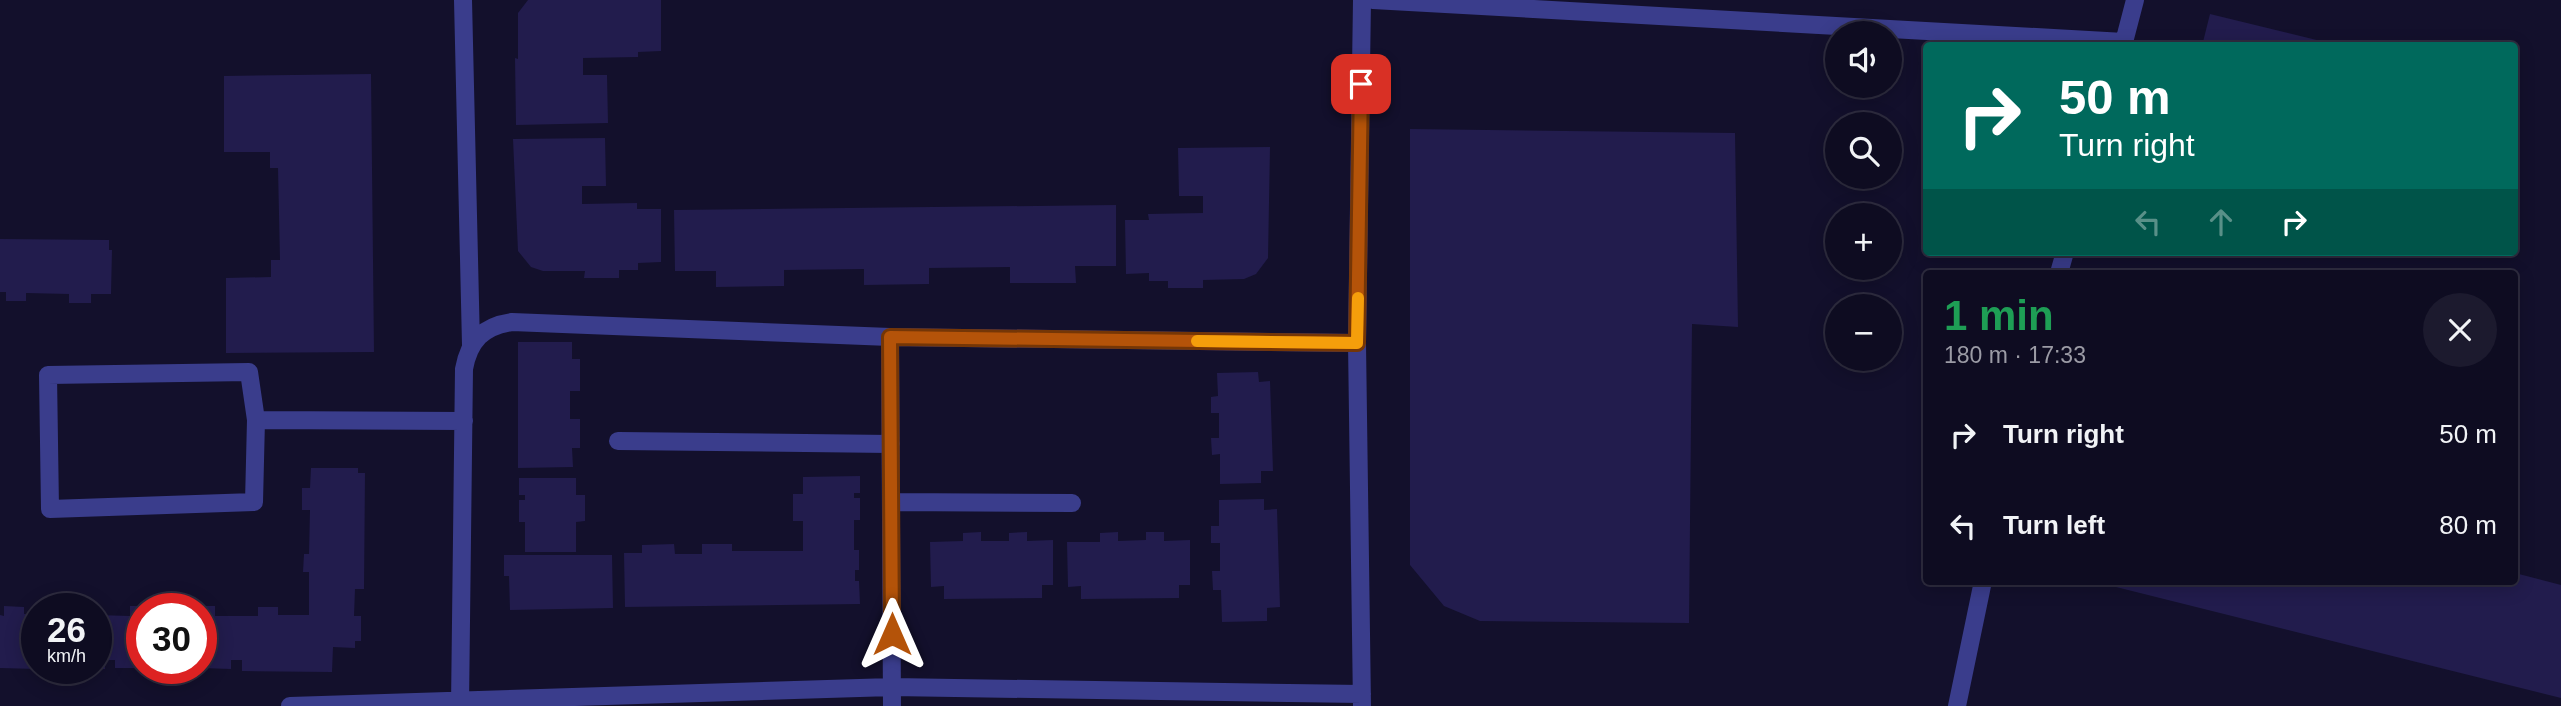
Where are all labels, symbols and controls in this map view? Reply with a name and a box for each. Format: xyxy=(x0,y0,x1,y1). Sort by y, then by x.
map controls xyxy=(1825,21,1902,371)
button: sound xyxy=(1825,21,1902,98)
pin xyxy=(1331,54,1391,114)
icon: arrive xyxy=(1342,65,1380,103)
icon: right xyxy=(1944,70,2035,161)
text: 50 m xyxy=(2059,70,2171,124)
button: search xyxy=(1825,112,1902,189)
text: Turn right xyxy=(2059,127,2195,163)
button: + xyxy=(1825,203,1902,280)
icon: left xyxy=(2129,203,2167,241)
icon: ahead xyxy=(2202,203,2240,241)
icon: right xyxy=(2275,203,2313,241)
text: 1 min xyxy=(1944,292,2054,339)
button: close xyxy=(2423,293,2497,367)
button: − xyxy=(1825,294,1902,371)
text: 180 m · 17:33 xyxy=(1944,342,2086,368)
icon: right xyxy=(1944,416,1982,454)
text: Turn right xyxy=(2003,419,2124,449)
text: 50 m xyxy=(2439,419,2497,449)
icon: left xyxy=(1944,507,1982,545)
text: Turn left xyxy=(2003,510,2105,540)
text: 80 m xyxy=(2439,510,2497,540)
speed limit sign: 30 xyxy=(126,593,217,684)
position arrow xyxy=(855,597,929,671)
text: 26 xyxy=(47,610,86,649)
text: km/h xyxy=(47,646,86,666)

